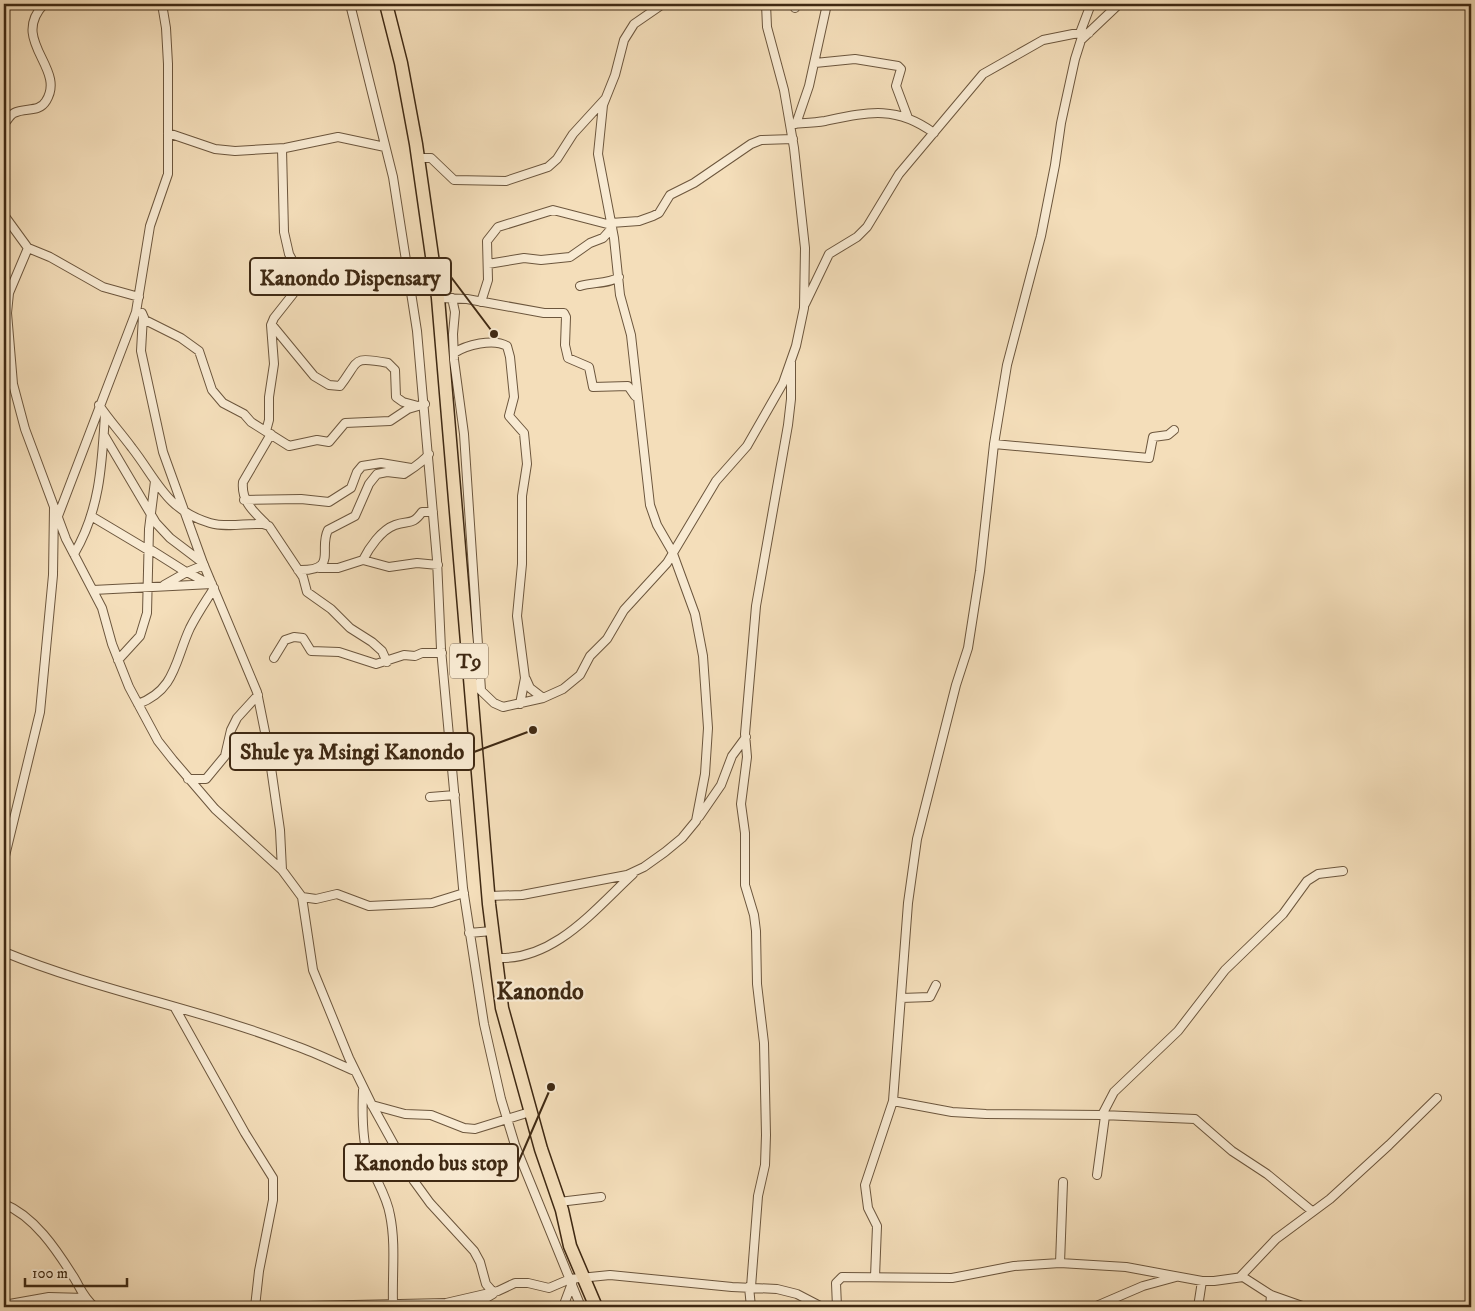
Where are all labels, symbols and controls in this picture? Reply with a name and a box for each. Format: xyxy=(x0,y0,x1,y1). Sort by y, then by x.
callout: Kanondo Dispensary xyxy=(250,258,451,295)
text: Kanondo Dispensary xyxy=(259,265,441,292)
road number: T9 xyxy=(450,644,488,678)
callout: Shule ya Msingi Kanondo xyxy=(230,733,474,770)
text: Shule ya Msingi Kanondo xyxy=(240,739,464,766)
district label: Kanondo xyxy=(496,977,584,1007)
callout: Kanondo bus stop xyxy=(344,1144,518,1181)
text: Kanondo bus stop xyxy=(354,1150,508,1177)
scale bar xyxy=(25,1256,128,1288)
text: 100 m xyxy=(32,1264,68,1283)

